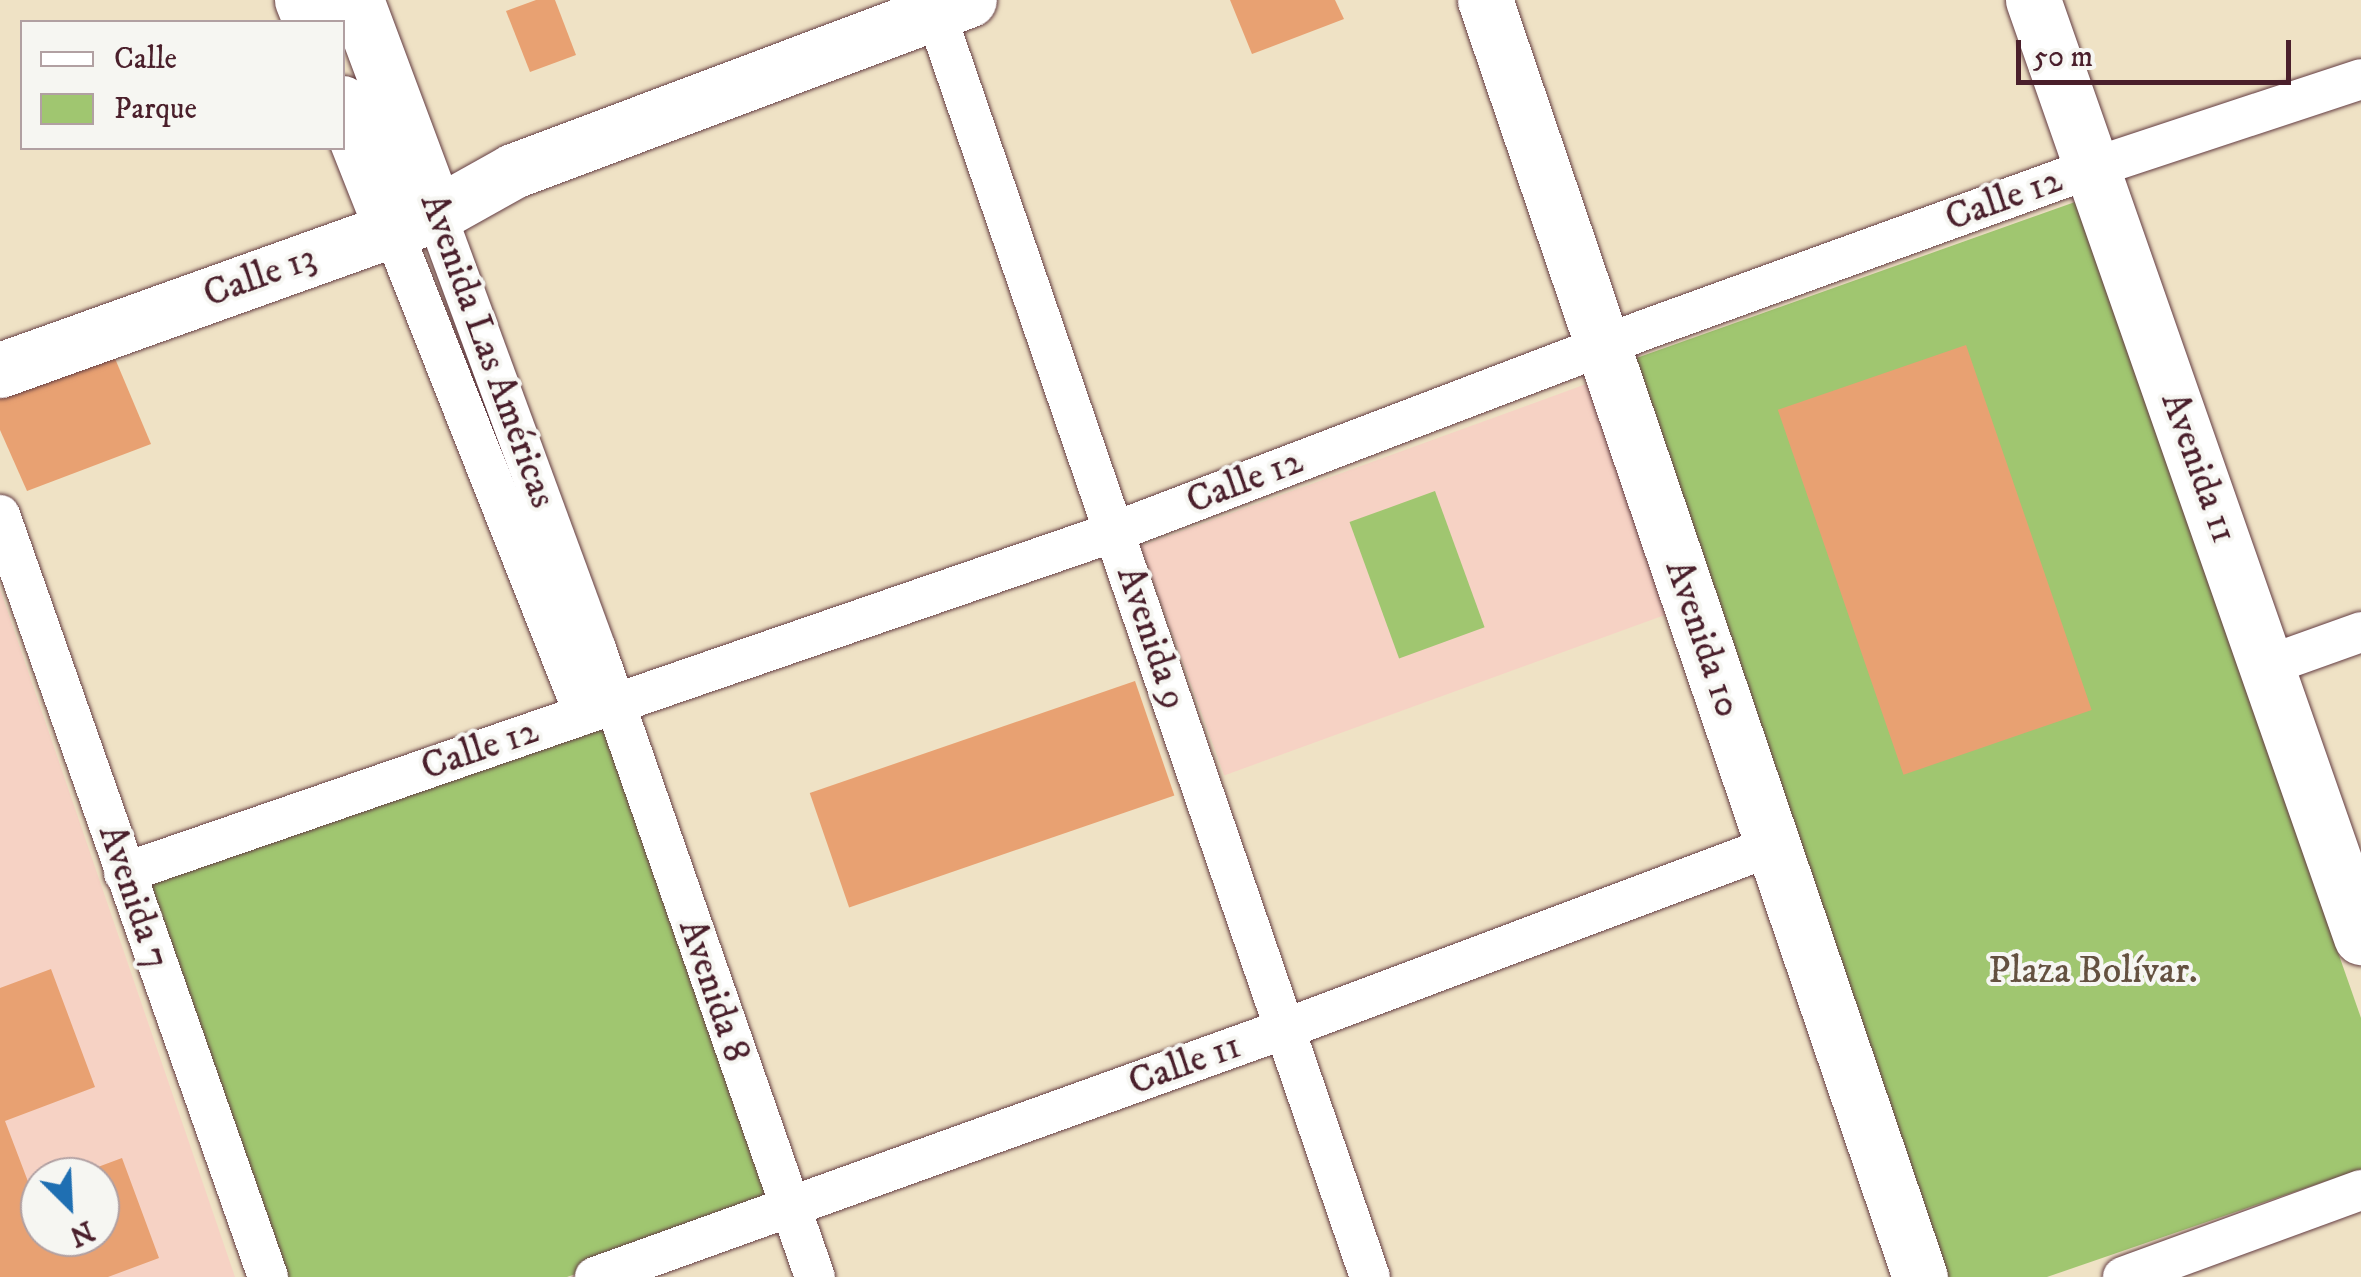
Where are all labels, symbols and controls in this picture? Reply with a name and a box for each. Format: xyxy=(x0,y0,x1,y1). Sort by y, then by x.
legend xyxy=(20,20,345,150)
scale bar xyxy=(2021,20,2296,82)
text: 50 m xyxy=(2033,39,2093,76)
text: Calle xyxy=(114,41,177,78)
text: Parque xyxy=(114,91,197,128)
street label: Calle 12 xyxy=(1940,158,2068,242)
street label: Avenida Las Américas xyxy=(409,188,565,514)
street label: Calle 13 xyxy=(198,236,322,318)
street label: Avenida 11 xyxy=(2150,387,2246,549)
street label: Calle 12 xyxy=(1181,439,1309,525)
street label: Avenida 10 xyxy=(1654,555,1750,723)
street label: Avenida 9 xyxy=(1105,561,1197,715)
street label: Calle 12 xyxy=(416,709,544,791)
street label: Avenida 7 xyxy=(87,819,179,975)
street label: Avenida 8 xyxy=(667,914,759,1068)
park label: Plaza Bolívar. xyxy=(1988,949,2198,995)
street label: Calle 11 xyxy=(1123,1024,1247,1106)
north arrow xyxy=(20,1157,120,1257)
text: N xyxy=(64,1212,99,1254)

